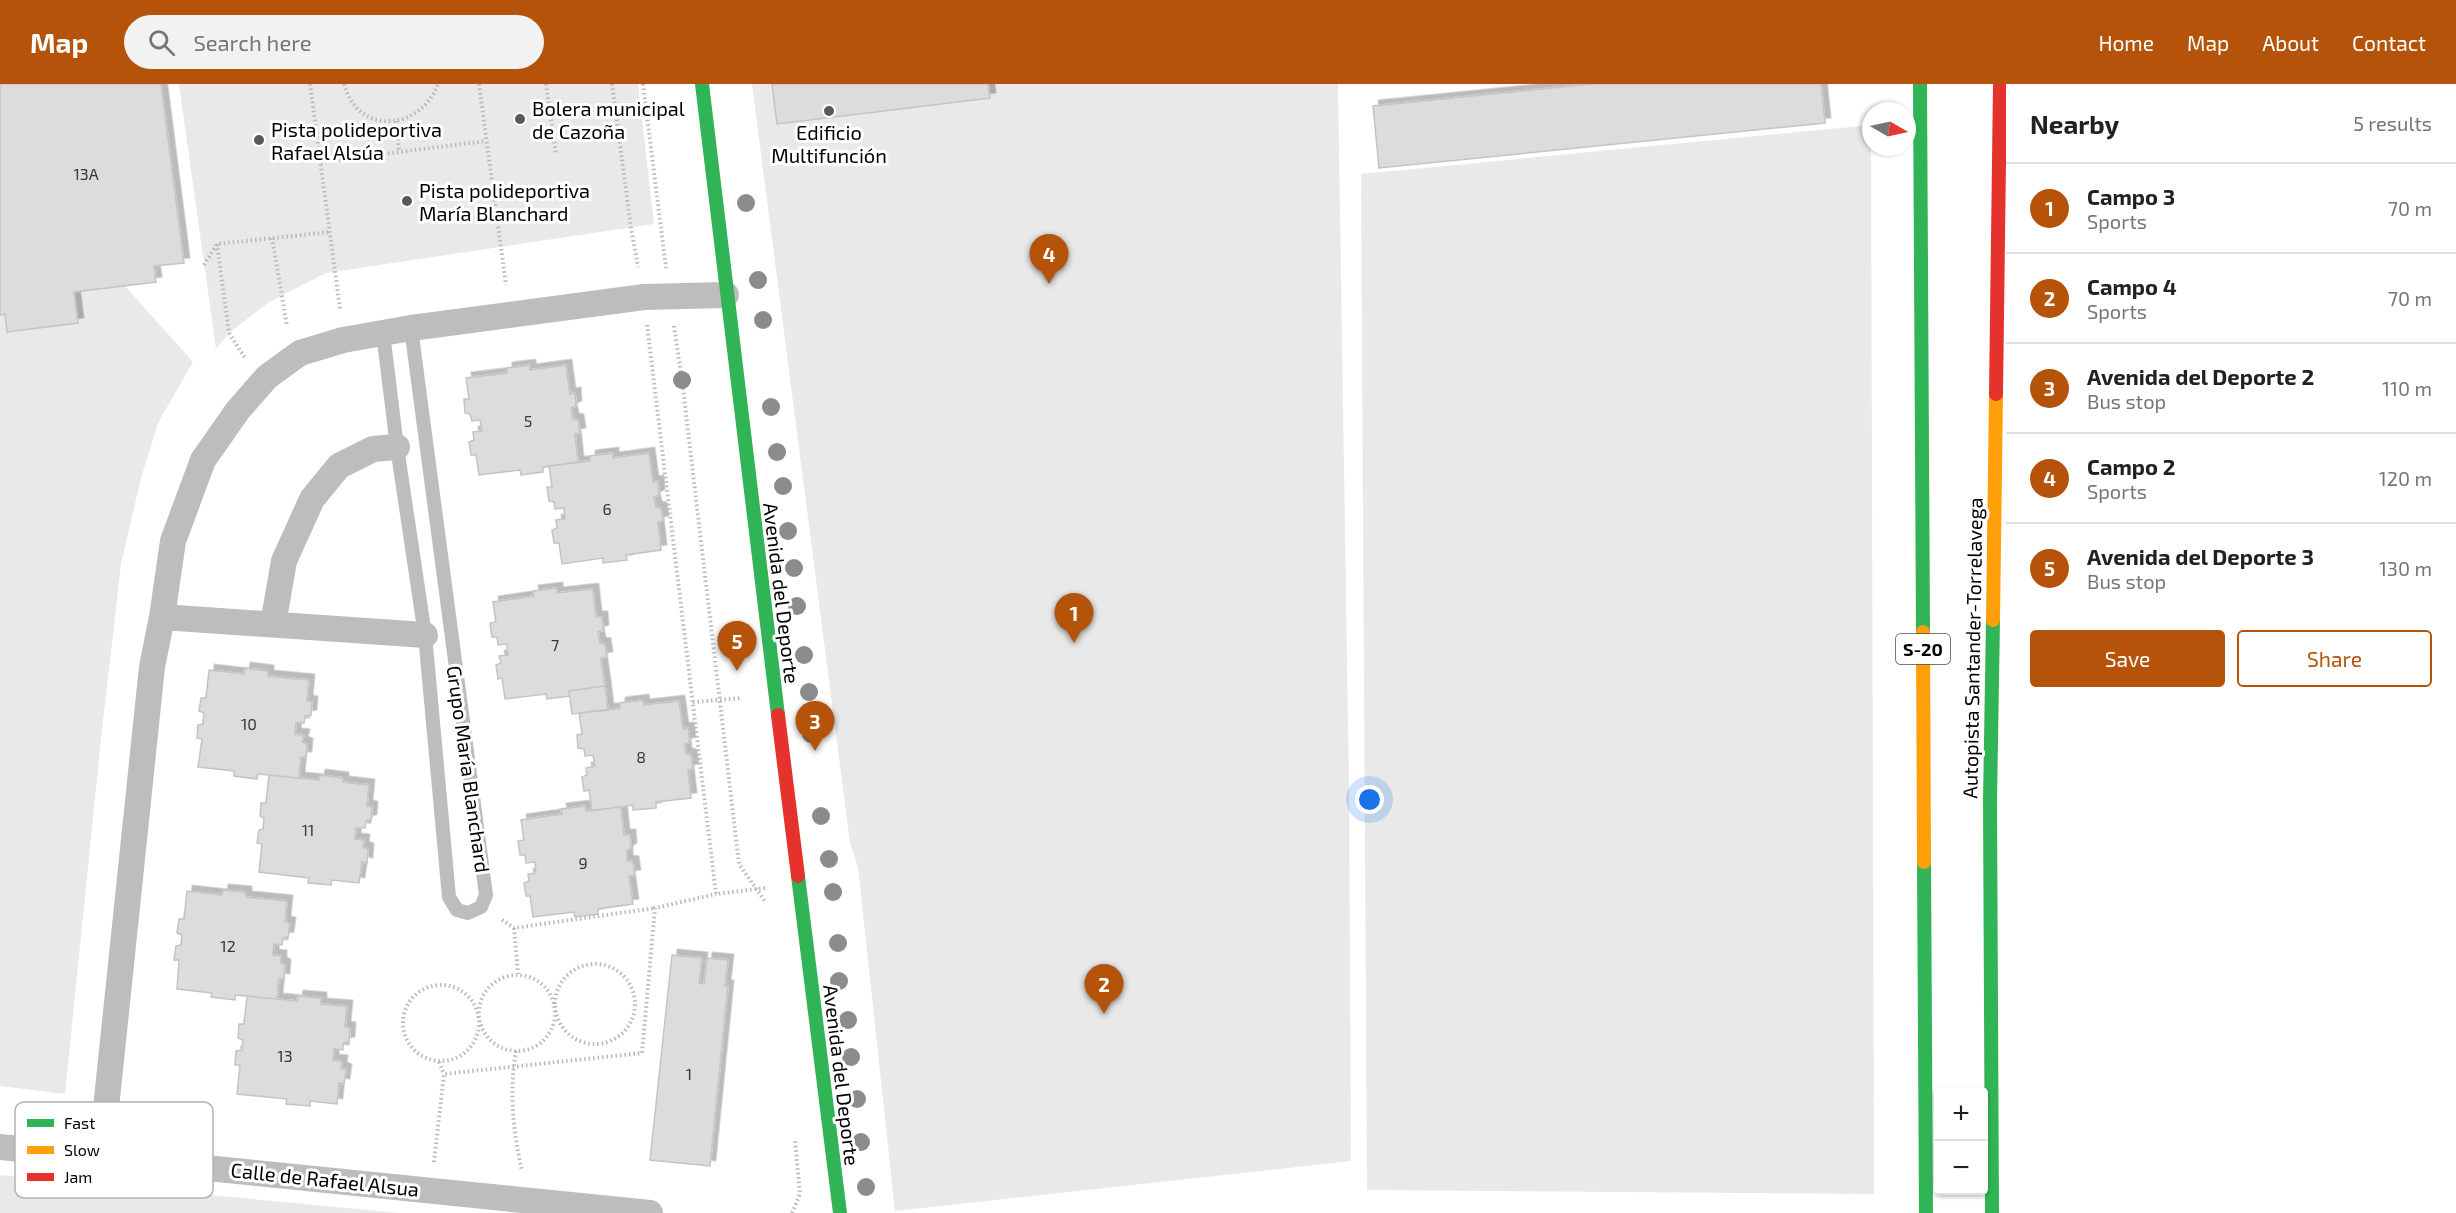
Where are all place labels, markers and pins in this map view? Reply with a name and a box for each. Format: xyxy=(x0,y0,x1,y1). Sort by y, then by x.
place label: Bolera municipal de Cazoña xyxy=(532,96,685,143)
marker: Edificio Multifunción xyxy=(822,104,836,118)
marker: Bolera municipal de Cazoña xyxy=(513,112,527,126)
place label: Pista polideportiva Rafael Alsúa xyxy=(271,117,442,164)
place label: Edificio Multifunción xyxy=(771,120,887,167)
marker: Pista polideportiva Rafael Alsúa xyxy=(252,133,266,147)
place label: Pista polideportiva María Blanchard xyxy=(419,178,590,225)
marker: Pista polideportiva María Blanchard xyxy=(400,194,414,208)
pin: 4 xyxy=(1030,234,1068,284)
pin: 1 xyxy=(1054,594,1094,643)
pin: 5 xyxy=(718,622,756,671)
pin: 3 xyxy=(796,702,834,751)
pin: 2 xyxy=(1084,964,1124,1014)

